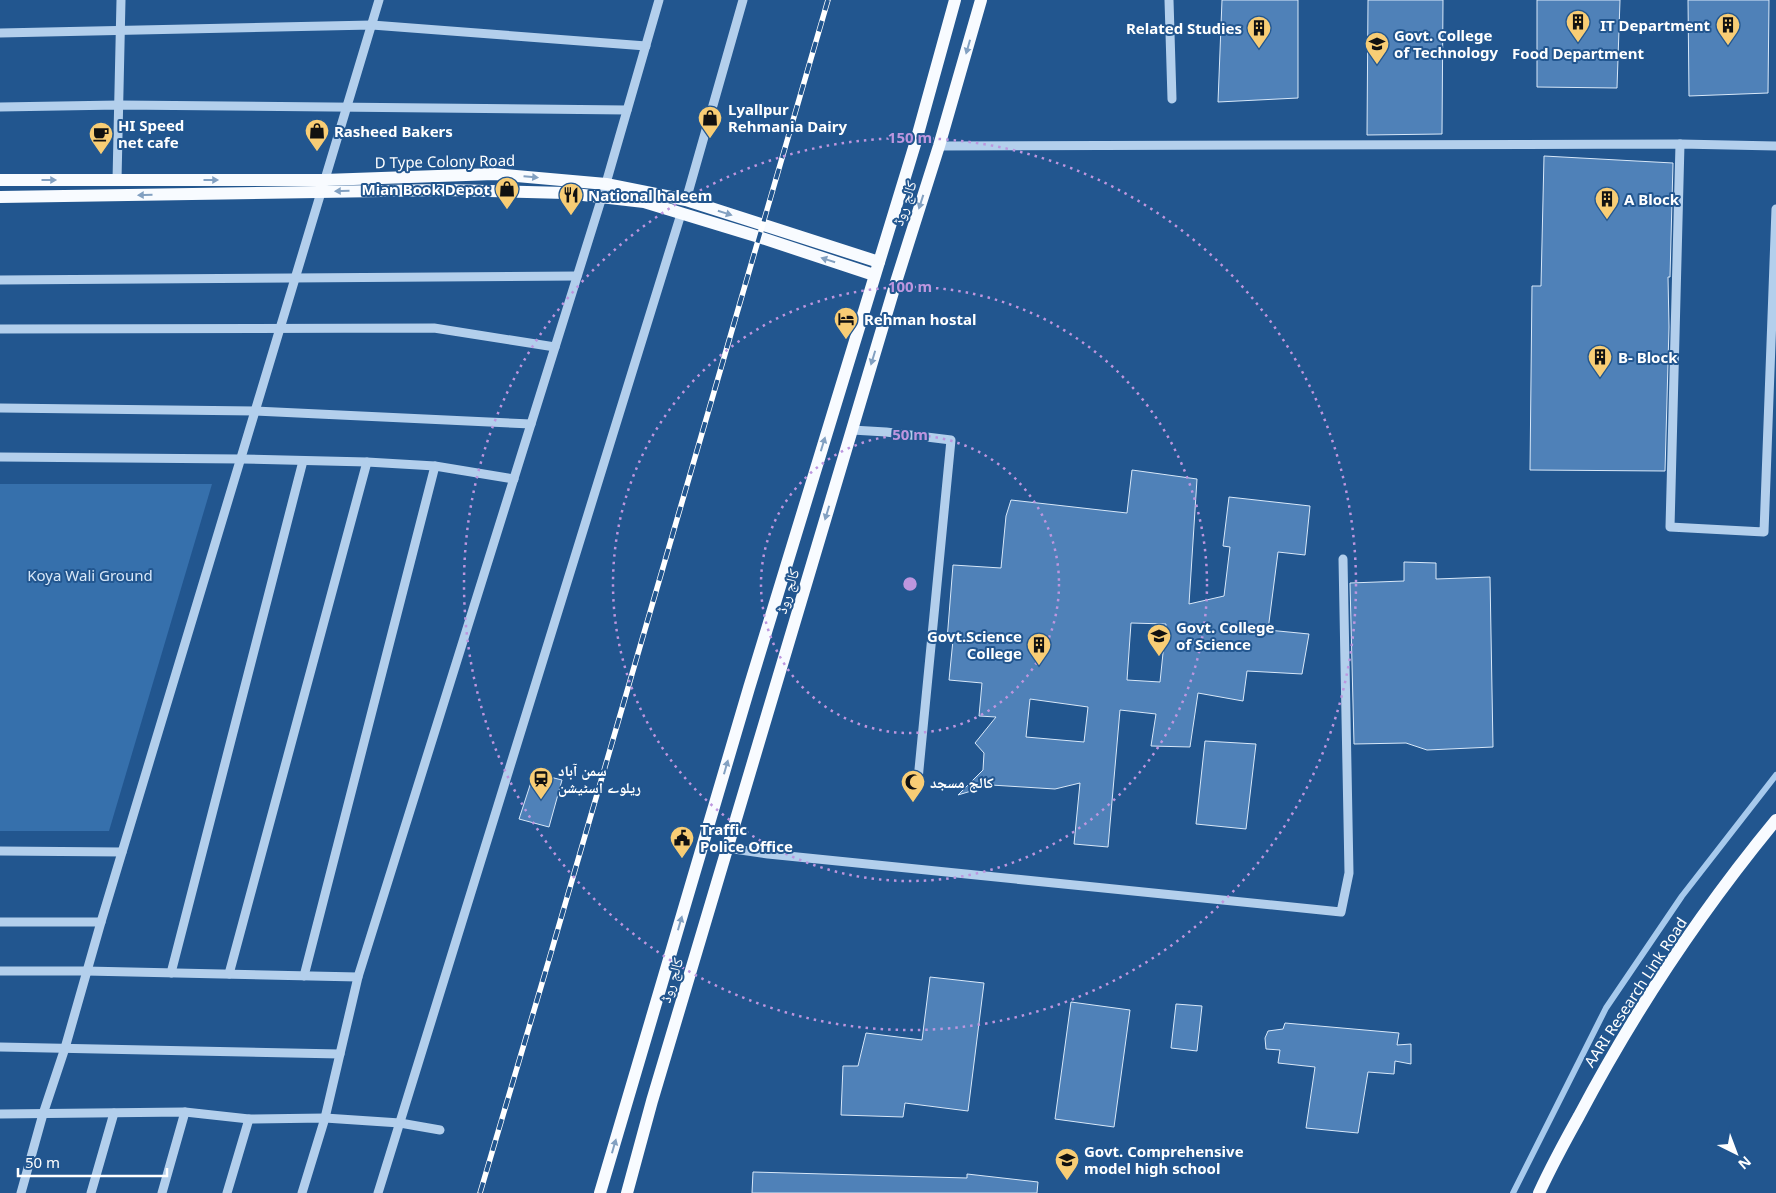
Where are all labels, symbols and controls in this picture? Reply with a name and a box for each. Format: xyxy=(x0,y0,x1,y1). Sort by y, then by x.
building icon: Food Department xyxy=(1565,9,1591,43)
building icon: IT Department xyxy=(1715,12,1741,46)
building icon: Related Studies xyxy=(1246,15,1272,49)
place label: IT Department xyxy=(1600,15,1710,35)
place label: Related Studies xyxy=(1126,18,1242,38)
place label: Govt. College of Technology xyxy=(1394,25,1499,62)
school or university icon: Govt. College of Technology xyxy=(1364,31,1390,65)
one-way arrow xyxy=(963,39,971,54)
place label: Food Department xyxy=(1512,43,1644,63)
place label: Lyallpur Rehmania Dairy xyxy=(728,99,847,136)
shop icon: Lyallpur Rehmania Dairy xyxy=(697,105,723,139)
place label: HI Speed net cafe xyxy=(118,115,184,152)
shop icon: Rasheed Bakers xyxy=(304,118,330,152)
cafe icon: HI Speed net cafe xyxy=(88,121,114,155)
place label: Rasheed Bakers xyxy=(334,121,453,141)
text: 150 m xyxy=(888,127,932,147)
street label: D Type Colony Road xyxy=(375,150,515,172)
one-way arrow xyxy=(523,173,539,181)
one-way arrow xyxy=(41,176,57,184)
one-way arrow xyxy=(203,176,219,184)
shop icon: Mian Book Depot xyxy=(494,176,520,210)
street label: کالج روڈ xyxy=(887,178,922,228)
place label: Mian Book Depot xyxy=(362,179,490,199)
restaurant icon: National haleem xyxy=(558,182,584,216)
place label: National haleem xyxy=(588,185,712,205)
building icon: A Block xyxy=(1594,186,1620,220)
one-way arrow xyxy=(334,187,350,195)
place label: A Block xyxy=(1624,189,1680,209)
one-way arrow xyxy=(137,191,153,199)
one-way arrow xyxy=(917,195,924,210)
one-way arrow xyxy=(717,209,732,217)
one-way arrow xyxy=(820,256,835,264)
text: 100 m xyxy=(888,276,932,296)
hotel icon: Rehman hostal xyxy=(833,306,859,340)
place label: Rehman hostal xyxy=(864,309,976,329)
building icon: B- Block xyxy=(1587,344,1613,378)
place label: B- Block xyxy=(1618,347,1678,367)
one-way arrow xyxy=(869,350,877,365)
text: 50 m xyxy=(892,424,928,444)
one-way arrow xyxy=(820,437,828,452)
one-way arrow xyxy=(822,506,830,521)
park label: Koya Wali Ground xyxy=(27,565,153,585)
street label: کالج روڈ xyxy=(771,566,804,616)
centre of rings xyxy=(901,575,919,593)
place label: Govt. College of Science xyxy=(1176,617,1275,654)
school or university icon: Govt. College of Science xyxy=(1146,623,1172,657)
place label: Govt.Science College xyxy=(927,626,1022,663)
building icon: Govt.Science College xyxy=(1026,632,1052,666)
place label: سمن آباد ریلوے اسٹیشن xyxy=(558,760,641,797)
one-way arrow xyxy=(722,760,730,775)
station icon: سمن آباد ریلوے اسٹیشن xyxy=(528,766,554,800)
mosque icon: کالج مسجد xyxy=(900,769,926,803)
place label: کالج مسجد xyxy=(930,772,994,793)
place label: Traffic Police Office xyxy=(700,819,793,856)
public building icon: Traffic Police Office xyxy=(669,825,695,859)
street label: AARI Research Link Road xyxy=(1579,913,1691,1071)
one-way arrow xyxy=(676,916,684,931)
street label: کالج روڈ xyxy=(655,955,688,1005)
north arrow xyxy=(1711,1128,1761,1178)
one-way arrow xyxy=(611,1139,619,1154)
place label: Govt. Comprehensive model high school xyxy=(1084,1141,1244,1178)
scale bar xyxy=(18,1146,166,1178)
school or university icon: Govt. Comprehensive model high school xyxy=(1054,1147,1080,1181)
text: 50 m xyxy=(25,1152,60,1172)
text: N xyxy=(1734,1152,1756,1174)

